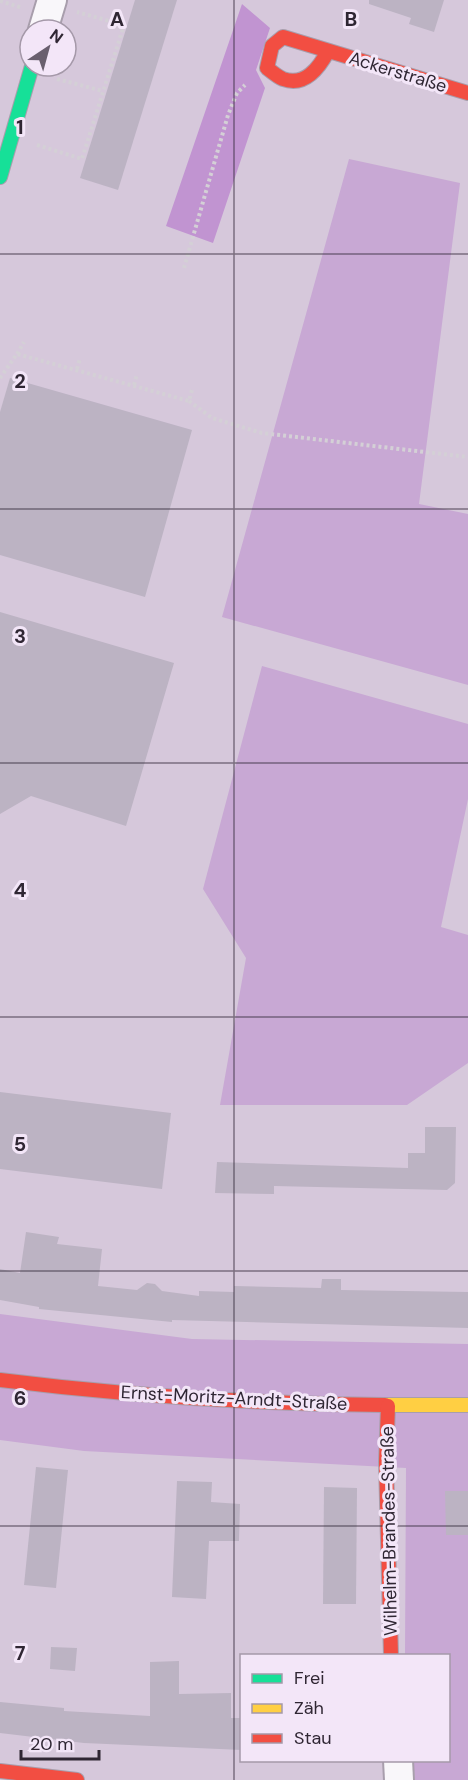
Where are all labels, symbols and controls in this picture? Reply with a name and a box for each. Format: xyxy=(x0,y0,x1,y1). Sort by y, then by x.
text: A xyxy=(110,6,124,32)
text: B xyxy=(345,6,357,32)
north arrow xyxy=(18,18,78,78)
text: N xyxy=(46,24,67,48)
street label: Ackerstraße xyxy=(346,46,450,98)
text: 1 xyxy=(16,114,24,140)
text: 2 xyxy=(14,368,26,394)
text: 3 xyxy=(14,623,26,649)
text: 4 xyxy=(14,877,27,903)
text: 5 xyxy=(14,1131,26,1157)
street label: Ernst-Moritz-Arndt-Straße xyxy=(120,1380,348,1416)
text: 6 xyxy=(14,1385,26,1411)
street label: Wilhelm-Brandes-Straße xyxy=(375,1426,403,1636)
text: 7 xyxy=(15,1640,26,1666)
legend xyxy=(240,1654,450,1762)
text: Frei xyxy=(294,1666,325,1690)
text: Zäh xyxy=(294,1696,324,1720)
scale bar xyxy=(21,1723,99,1761)
text: Stau xyxy=(294,1726,332,1750)
text: 20 m xyxy=(30,1732,73,1756)

